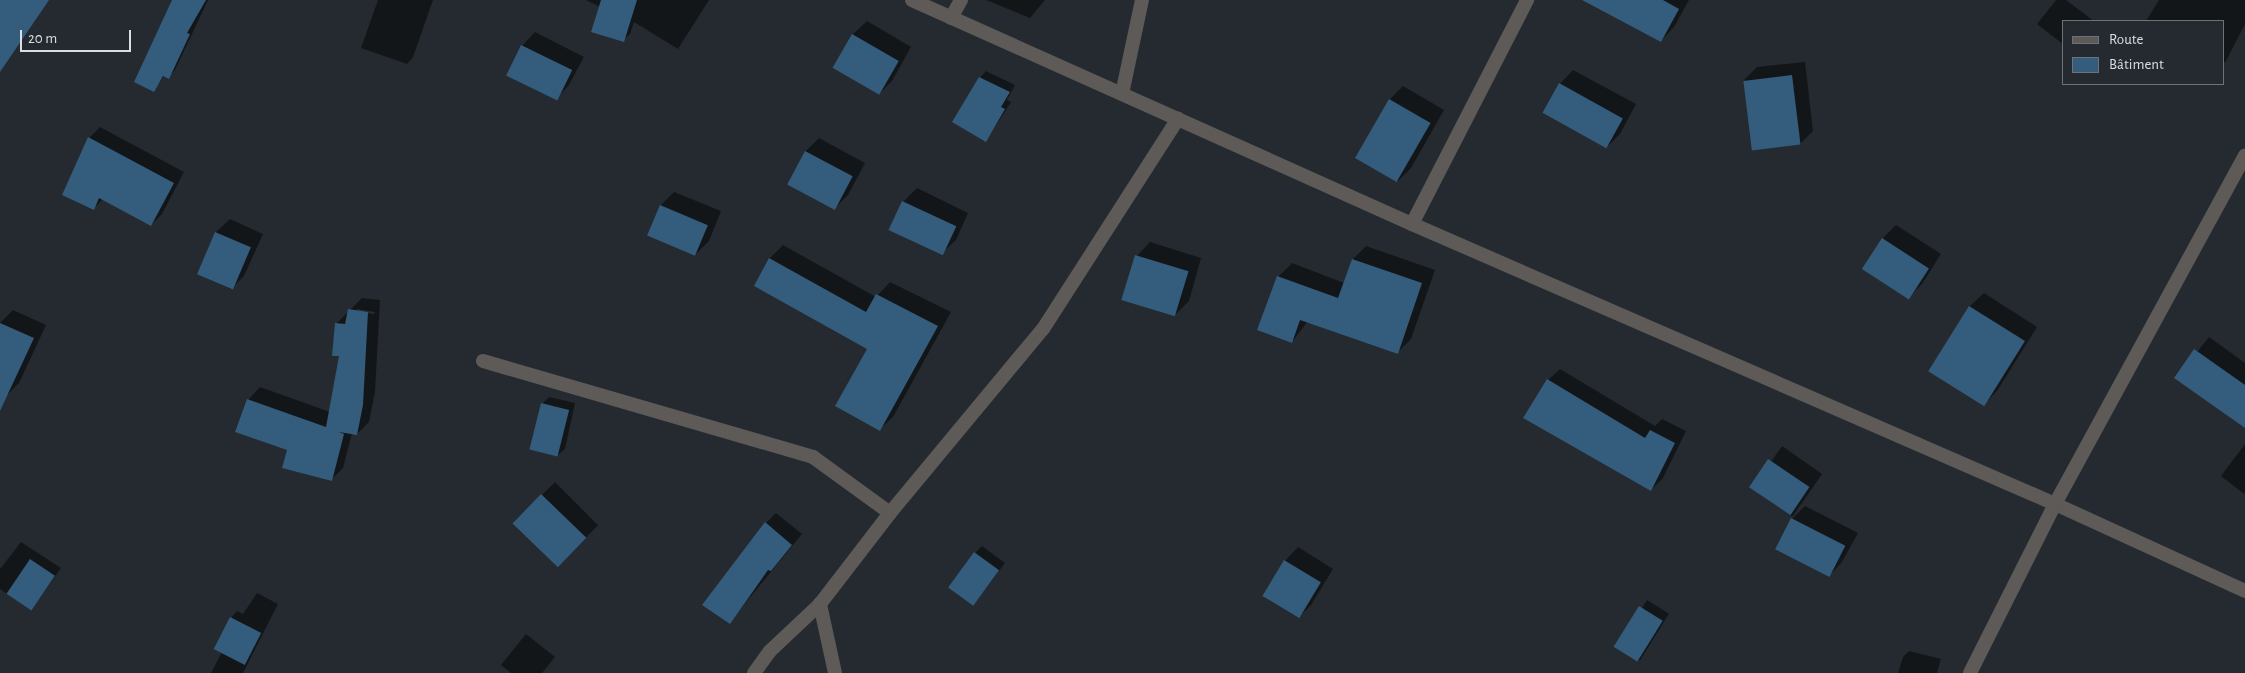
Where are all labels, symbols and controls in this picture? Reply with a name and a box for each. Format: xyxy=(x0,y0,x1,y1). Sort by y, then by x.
scale bar xyxy=(22,20,134,52)
legend xyxy=(2062,20,2225,85)
text: 20 m xyxy=(28,31,57,46)
text: Route xyxy=(2109,32,2143,47)
text: Bâtiment xyxy=(2109,57,2164,72)

